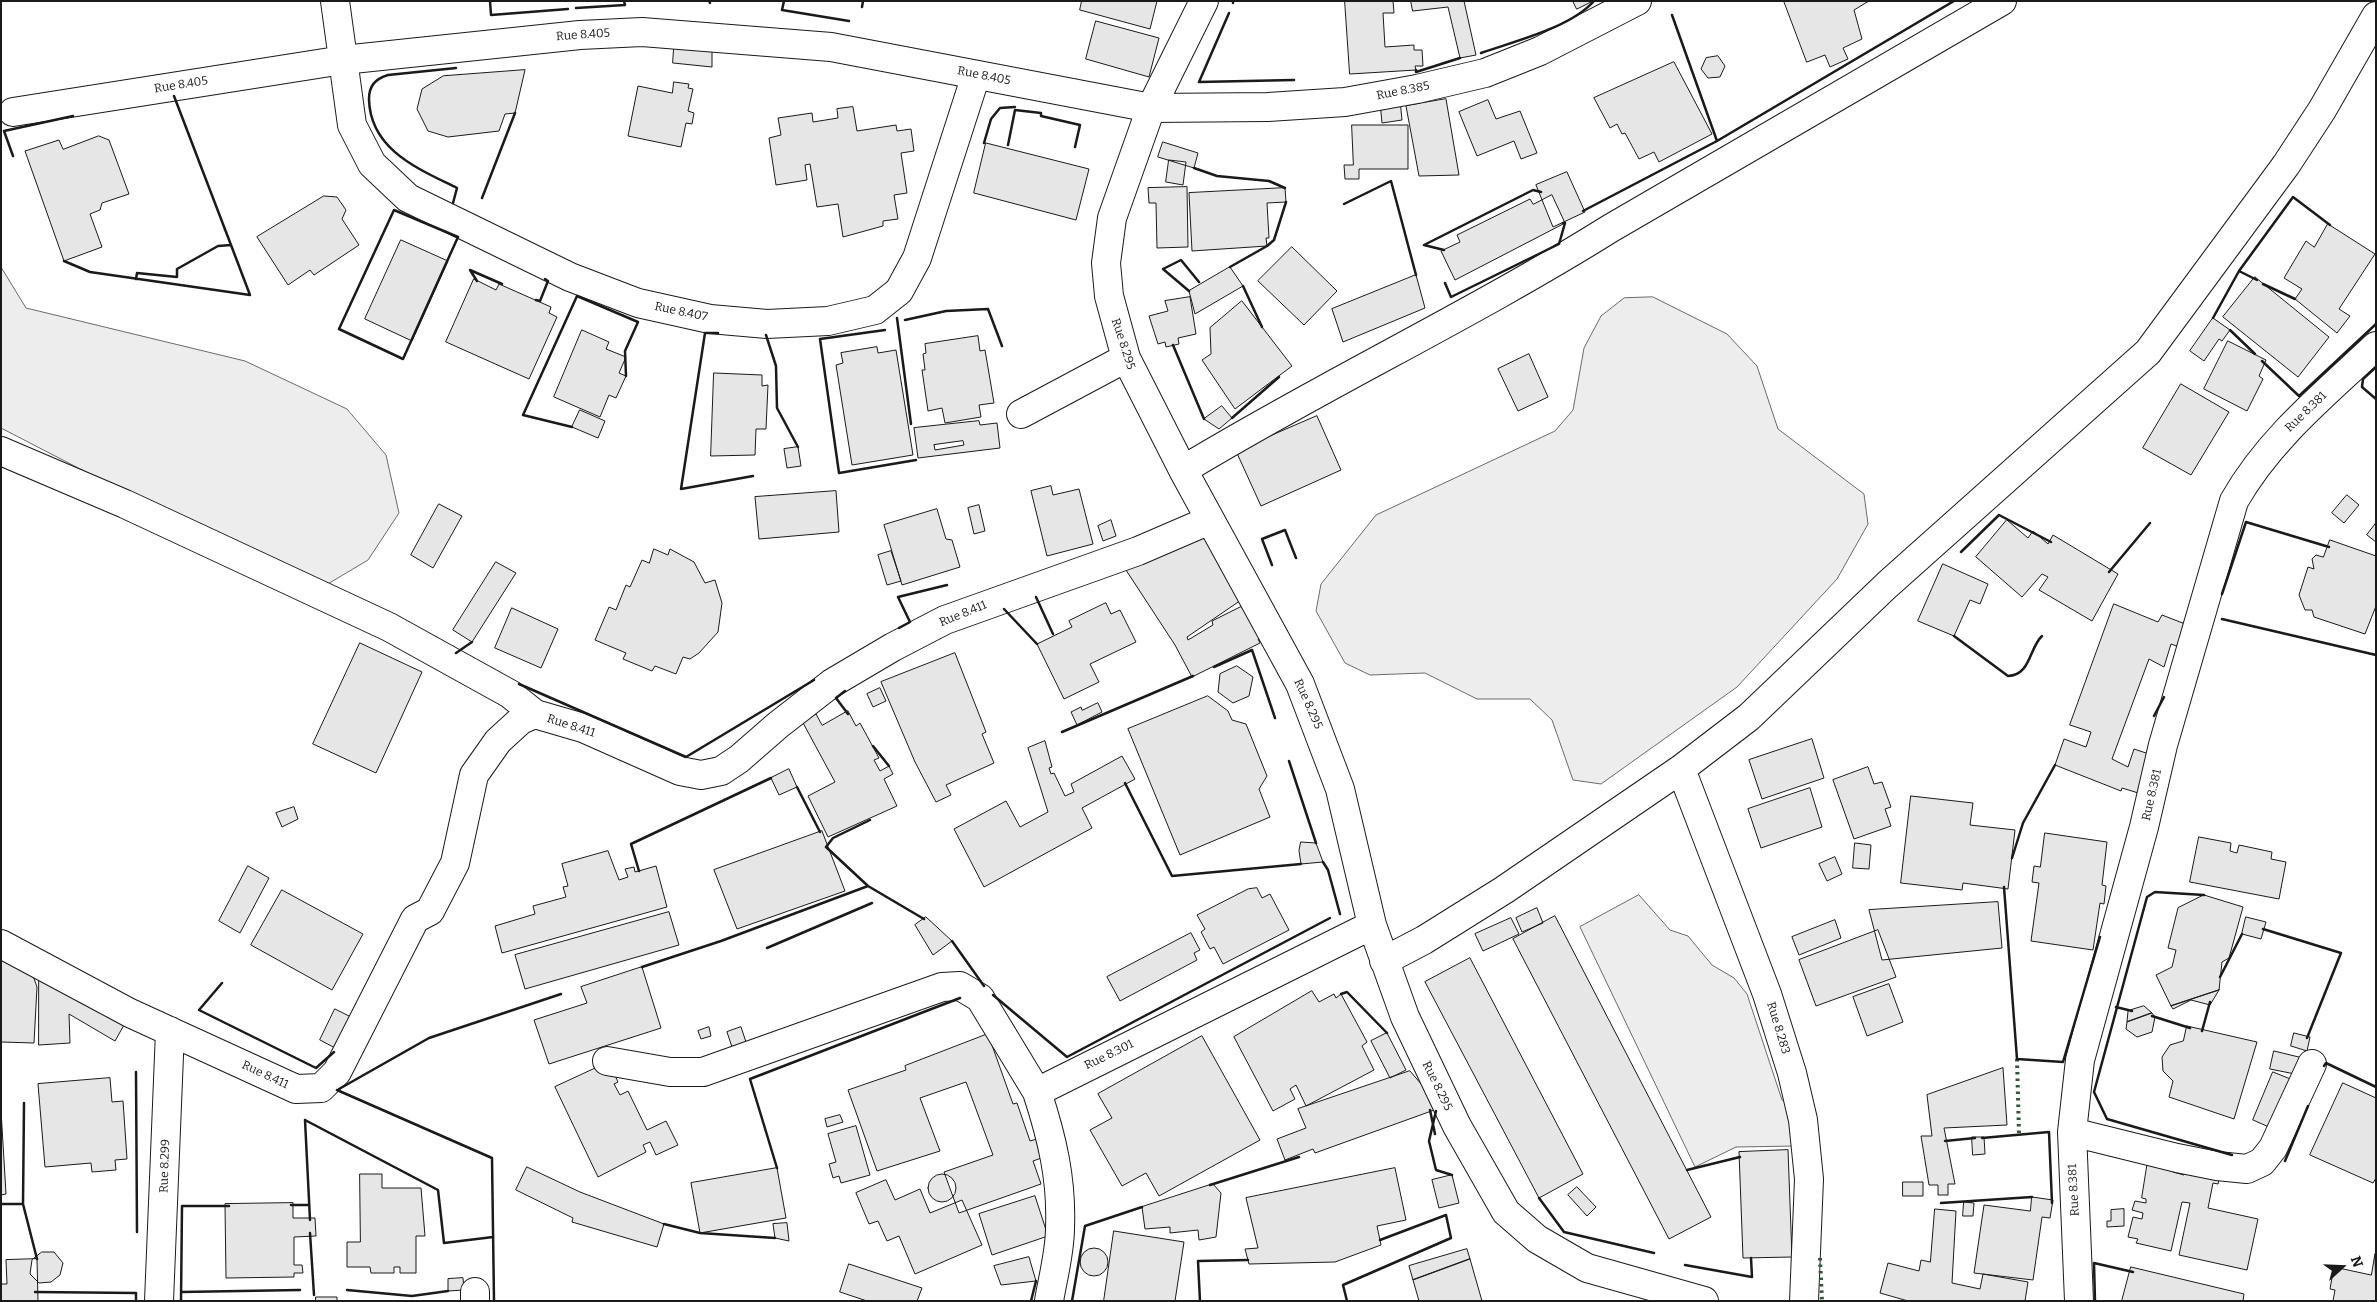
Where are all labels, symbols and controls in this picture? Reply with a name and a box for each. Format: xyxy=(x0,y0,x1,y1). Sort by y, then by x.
street label: Rue 8.405 xyxy=(556,26,610,44)
street label: Rue 8.405 xyxy=(956,64,1012,88)
street label: Rue 8.405 xyxy=(153,74,209,96)
street label: Rue 8.385 xyxy=(1375,79,1431,103)
street label: Rue 8.407 xyxy=(653,299,709,325)
street label: Rue 8.295 xyxy=(1108,316,1138,372)
street label: Rue 8.381 xyxy=(2282,389,2330,435)
street label: Rue 8.411 xyxy=(937,598,989,630)
street label: Rue 8.295 xyxy=(1291,677,1325,731)
street label: Rue 8.411 xyxy=(545,711,597,741)
street label: Rue 8.381 xyxy=(2139,768,2165,822)
street label: Rue 8.283 xyxy=(1763,1000,1793,1056)
street label: Rue 8.301 xyxy=(1082,1037,1136,1073)
street label: Rue 8.411 xyxy=(239,1058,291,1092)
street label: Rue 8.295 xyxy=(1419,1059,1455,1113)
street label: Rue 8.299 xyxy=(157,1139,173,1193)
street label: Rue 8.381 xyxy=(2065,1164,2083,1216)
north arrow xyxy=(2317,1242,2367,1292)
text: N xyxy=(2347,1254,2366,1270)

